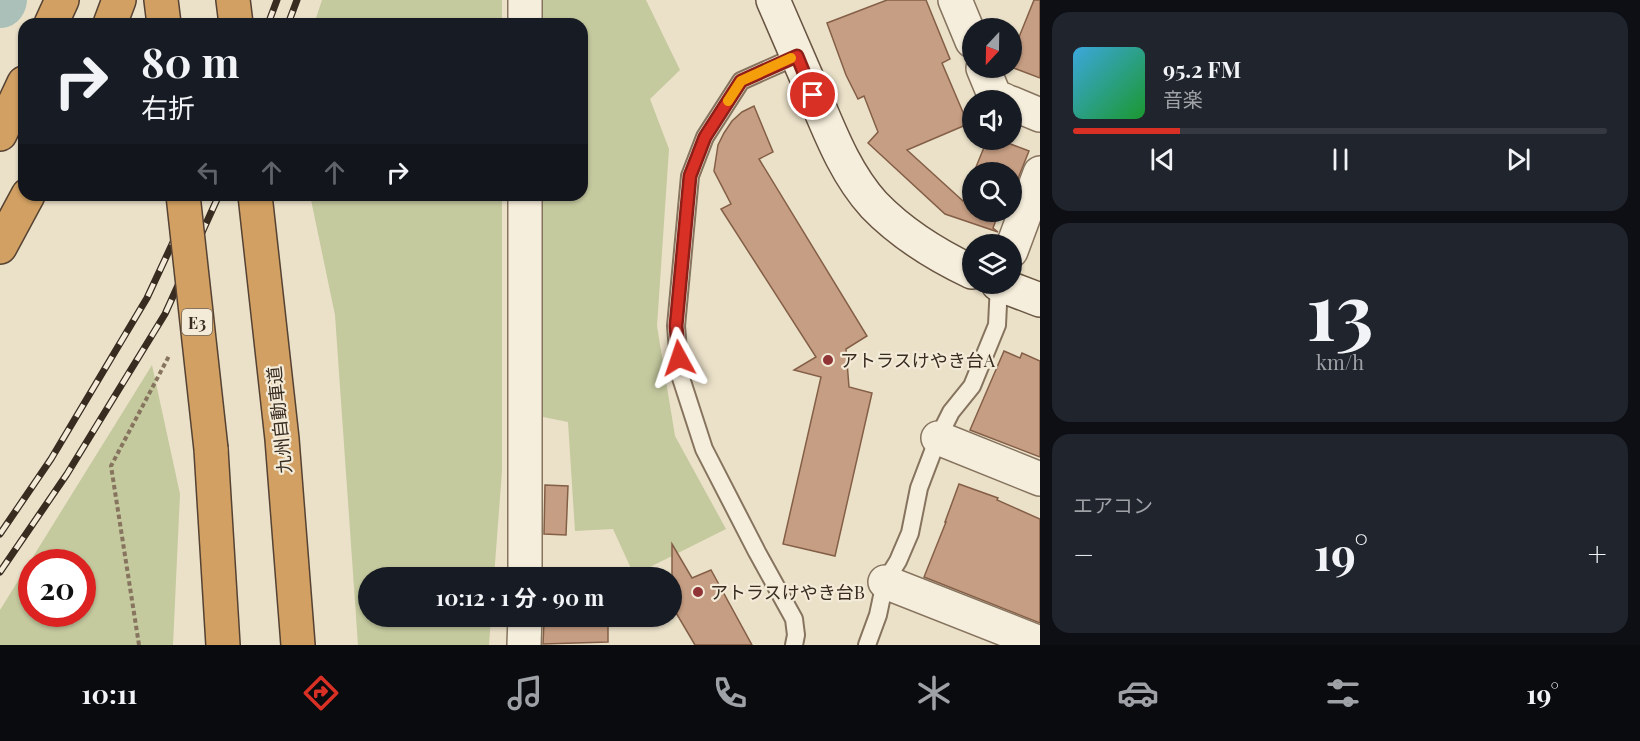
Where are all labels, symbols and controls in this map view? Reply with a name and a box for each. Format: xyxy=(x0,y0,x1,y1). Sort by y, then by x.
north arrow xyxy=(962,18,1022,78)
map controls xyxy=(962,18,1022,294)
text: 80 m xyxy=(141,33,239,89)
icon: right xyxy=(42,42,120,120)
text: 95.2 FM xyxy=(1163,54,1241,84)
pin xyxy=(787,69,838,120)
icon: arrive xyxy=(796,78,829,111)
text: 音楽 xyxy=(1163,85,1203,112)
text: 右折 xyxy=(141,89,195,125)
button: sound xyxy=(962,90,1022,150)
icon: previous xyxy=(1146,143,1179,176)
icon: pause xyxy=(1324,143,1357,176)
icon: next xyxy=(1502,143,1535,176)
icon: left xyxy=(192,156,225,189)
icon: ahead xyxy=(255,156,288,189)
icon: ahead xyxy=(318,156,351,189)
icon: right xyxy=(381,156,414,189)
button: search xyxy=(962,162,1022,222)
button: layers xyxy=(962,234,1022,294)
text: 13 xyxy=(1306,257,1374,361)
road number: E3 xyxy=(182,309,212,335)
position arrow xyxy=(647,326,711,390)
place label: アトラスけやき台A xyxy=(840,348,996,372)
text: km/h xyxy=(1316,348,1364,375)
marker: アトラスけやき台A xyxy=(821,353,835,367)
street label: 九州自動車道 xyxy=(261,365,297,475)
text: エアコン xyxy=(1073,491,1153,518)
text: 19° xyxy=(1314,522,1368,582)
text: − xyxy=(1073,531,1094,575)
text: + xyxy=(1588,531,1607,575)
speed limit sign: 20 xyxy=(18,549,96,627)
place label: アトラスけやき台B xyxy=(710,580,865,604)
text: 10:12 · 1 分 · 90 m xyxy=(436,582,604,612)
marker: アトラスけやき台B xyxy=(691,585,705,599)
icon: directions xyxy=(300,672,342,714)
icon: music xyxy=(504,672,546,714)
icon: phone xyxy=(709,672,751,714)
icon: climate xyxy=(913,672,955,714)
icon: car xyxy=(1117,672,1159,714)
icon: filters xyxy=(1322,672,1364,714)
text: 10:11 xyxy=(81,675,137,711)
text: 19° xyxy=(1526,675,1559,711)

